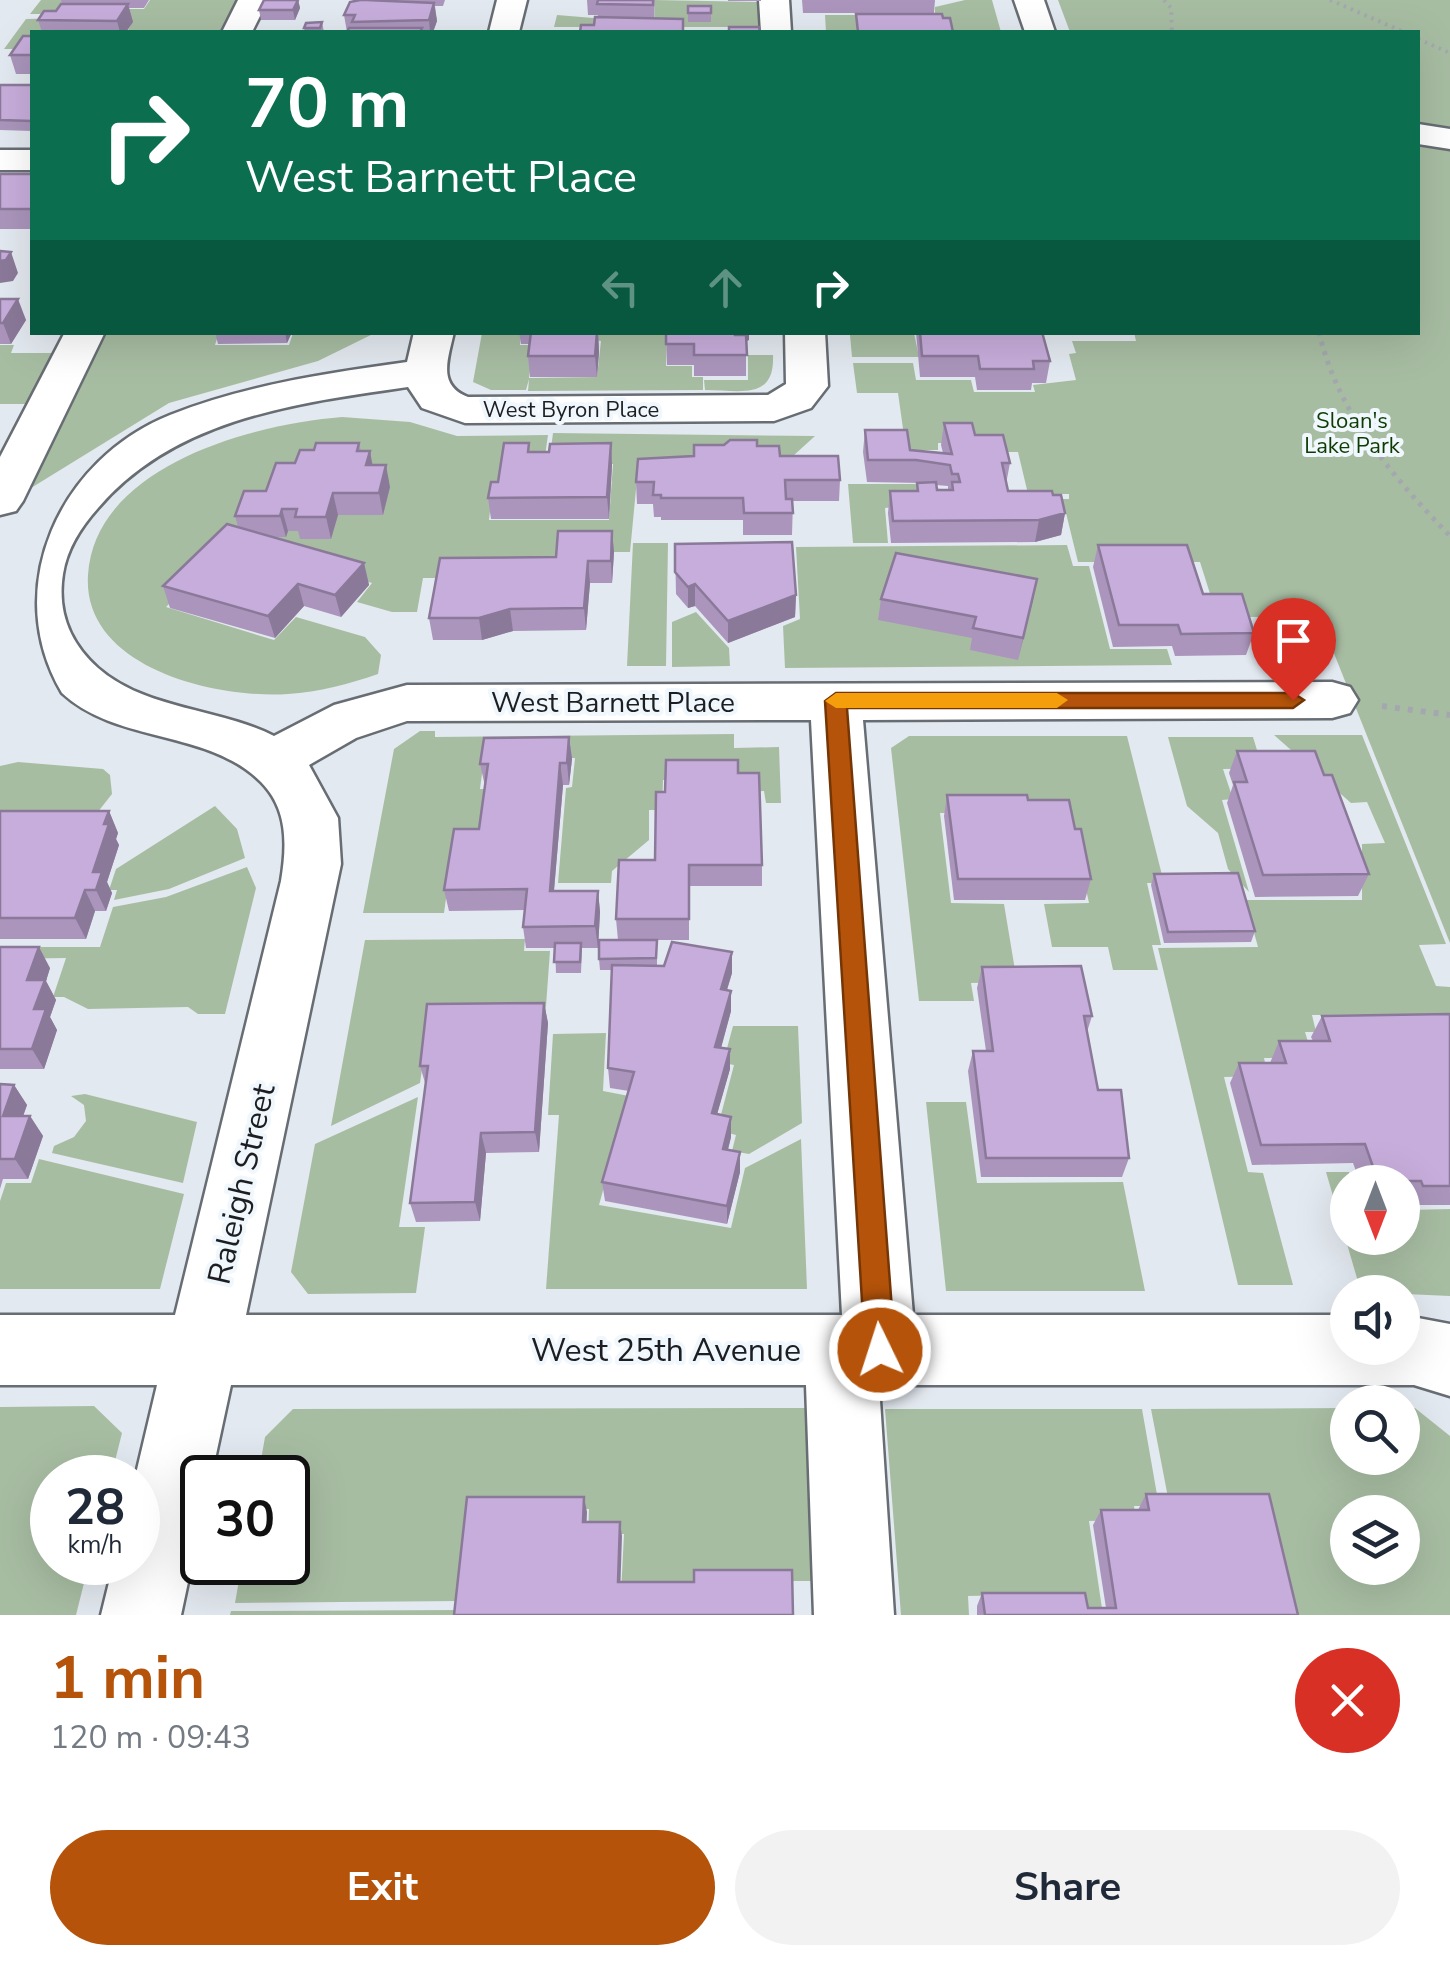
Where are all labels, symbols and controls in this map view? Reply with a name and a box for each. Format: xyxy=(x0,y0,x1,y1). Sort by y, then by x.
text: 70 m xyxy=(245,56,409,152)
icon: right xyxy=(80,70,210,200)
text: West Barnett Place xyxy=(245,147,637,208)
icon: left xyxy=(593,260,648,315)
icon: ahead xyxy=(698,260,753,315)
icon: right xyxy=(803,260,858,315)
street label: West Byron Place xyxy=(483,395,659,425)
park label: Sloan's Lake Park xyxy=(1304,406,1401,461)
pin xyxy=(1251,598,1336,701)
icon: arrive xyxy=(1266,613,1321,668)
street label: West Barnett Place xyxy=(491,684,735,722)
street label: Raleigh Street xyxy=(198,1079,286,1289)
north arrow xyxy=(1330,1165,1420,1255)
map controls xyxy=(1330,1165,1420,1585)
button: sound xyxy=(1330,1275,1420,1365)
position arrow xyxy=(828,1298,932,1402)
street label: West 25th Avenue xyxy=(531,1329,801,1372)
button: search xyxy=(1330,1385,1420,1475)
speed limit sign: 30 xyxy=(180,1455,310,1585)
text: 28 xyxy=(65,1473,125,1542)
button: layers xyxy=(1330,1495,1420,1585)
text: km/h xyxy=(67,1528,123,1562)
text: 1 min xyxy=(50,1637,205,1719)
button: close xyxy=(1295,1648,1400,1753)
text: 120 m · 09:43 xyxy=(50,1716,251,1759)
button: Exit xyxy=(50,1830,715,1945)
button: Share xyxy=(735,1830,1400,1945)

